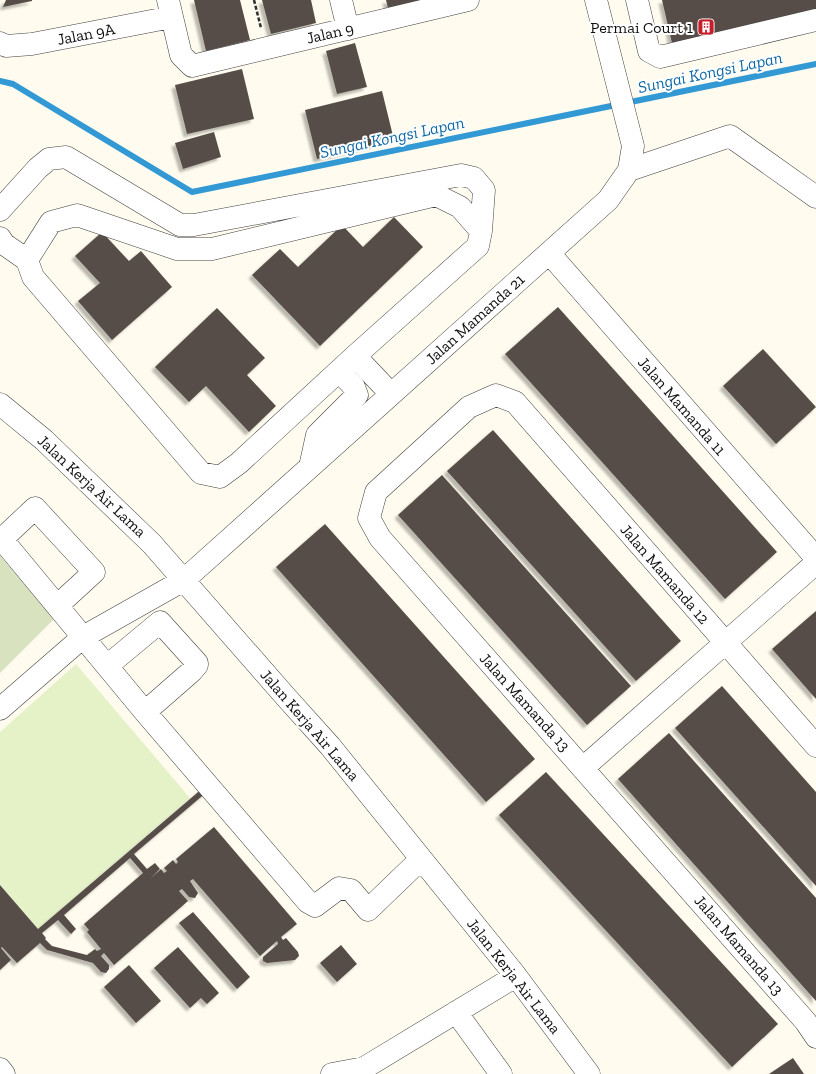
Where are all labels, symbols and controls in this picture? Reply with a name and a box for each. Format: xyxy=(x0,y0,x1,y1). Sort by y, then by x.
building icon: Permai Court 1 xyxy=(696,17,716,37)
street label: Jalan 9 xyxy=(305,18,355,48)
place label: Permai Court 1 xyxy=(590,18,693,37)
street label: Jalan 9A xyxy=(56,19,117,49)
water label: Sungai Kongsi Lapan xyxy=(636,47,784,97)
water label: Sungai Kongsi Lapan xyxy=(318,112,466,162)
street label: Jalan Mamanda 21 xyxy=(422,270,528,368)
street label: Jalan Mamanda 11 xyxy=(634,353,730,459)
street label: Jalan Kerja Air Lama xyxy=(34,431,150,541)
street label: Jalan Mamanda 12 xyxy=(616,520,714,628)
street label: Jalan Mamanda 13 xyxy=(476,649,574,755)
street label: Jalan Kerja Air Lama xyxy=(256,665,364,785)
street label: Jalan Mamanda 13 xyxy=(691,891,788,999)
street label: Jalan Kerja Air Lama xyxy=(463,914,565,1038)

